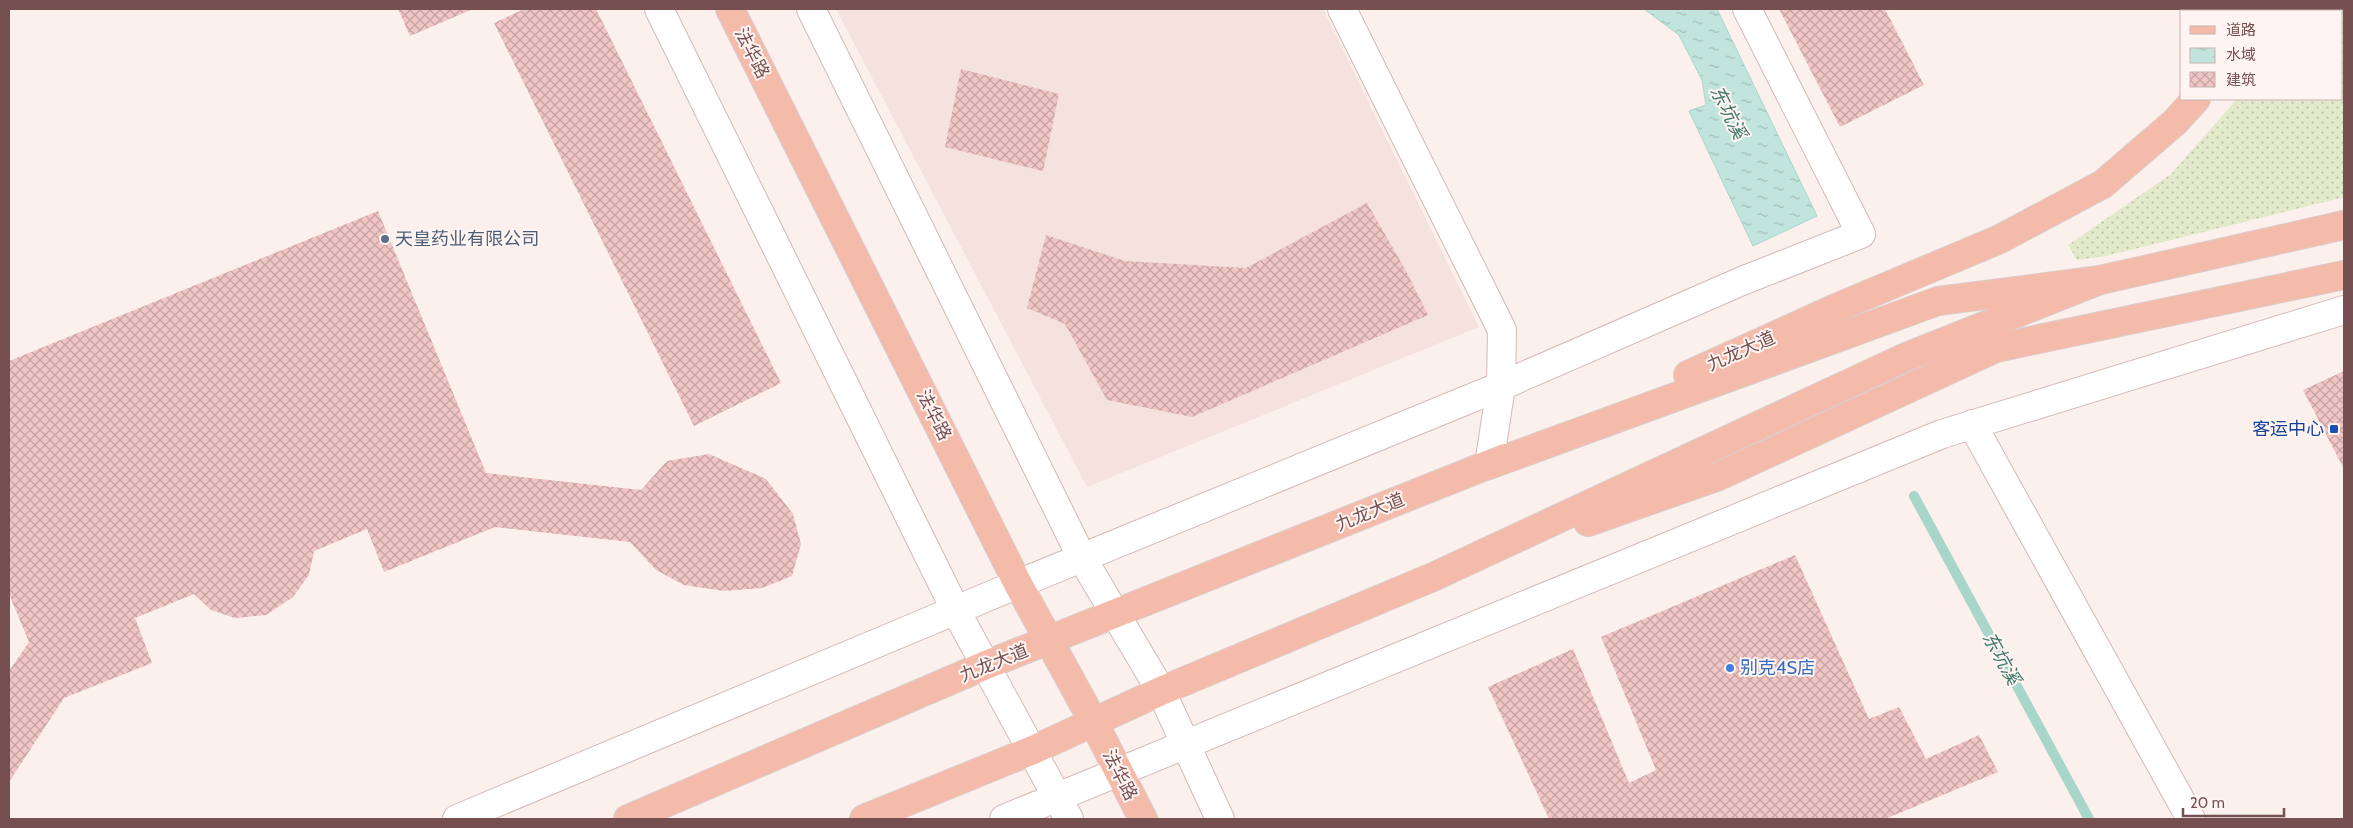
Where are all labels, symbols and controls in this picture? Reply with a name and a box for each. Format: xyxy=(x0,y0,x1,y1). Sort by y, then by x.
legend xyxy=(2180,10,2343,100)
text: 道路 xyxy=(2226,21,2256,39)
street label: 法华路 xyxy=(730,24,774,82)
text: 水域 xyxy=(2226,46,2256,64)
text: 建筑 xyxy=(2226,71,2256,89)
water label: 东坑溪 xyxy=(1705,82,1753,145)
place label: 天皇药业有限公司 xyxy=(395,228,539,250)
marker: 天皇药业有限公司 xyxy=(379,233,391,245)
street label: 九龙大道 xyxy=(1704,326,1778,376)
street label: 法华路 xyxy=(912,386,956,444)
place label: 客运中心 xyxy=(2252,418,2324,440)
marker: 客运中心 xyxy=(2328,423,2340,435)
street label: 九龙大道 xyxy=(1333,488,1407,536)
water label: 东坑溪 xyxy=(1978,628,2026,690)
street label: 九龙大道 xyxy=(957,639,1031,687)
place label: 别克4S店 xyxy=(1740,657,1815,679)
marker: 别克4S店 xyxy=(1724,662,1736,674)
street label: 法华路 xyxy=(1098,746,1142,804)
scale bar xyxy=(2183,786,2284,818)
text: 20 m xyxy=(2190,794,2225,812)

